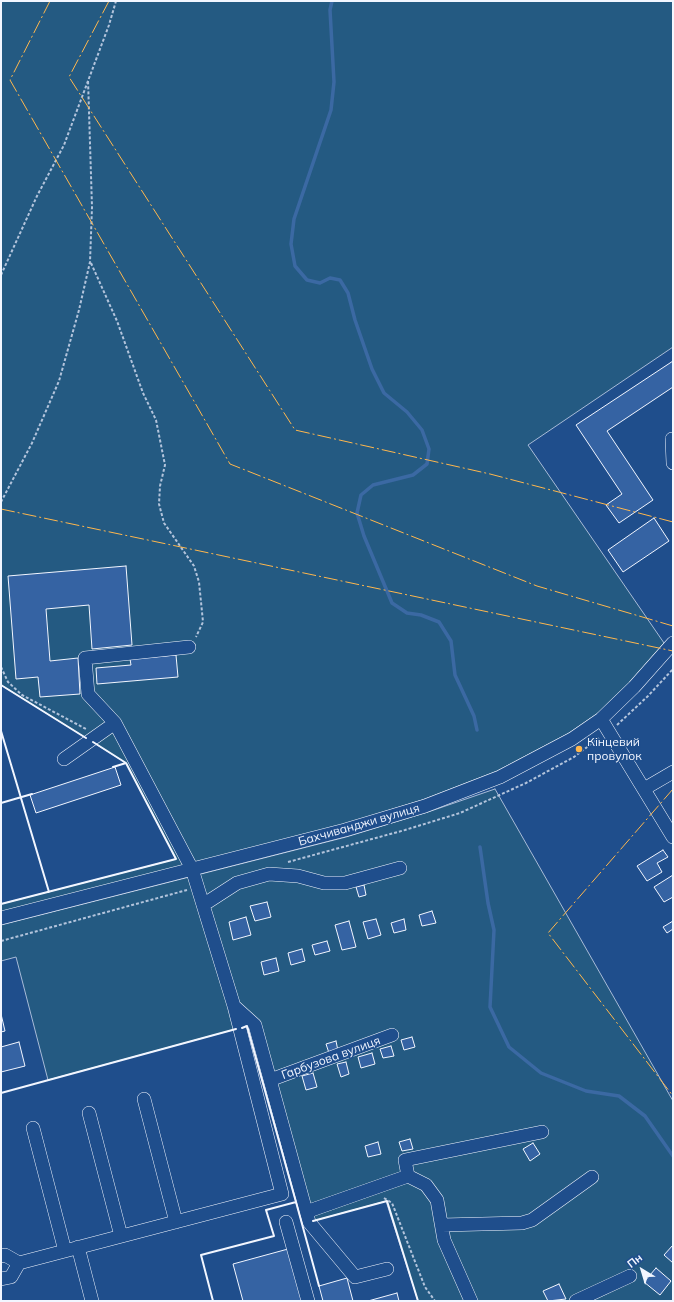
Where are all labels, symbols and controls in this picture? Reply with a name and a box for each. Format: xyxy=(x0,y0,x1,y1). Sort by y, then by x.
place label: Кінцевий провулок xyxy=(587,735,642,763)
marker: Кінцевий провулок xyxy=(574,744,584,754)
street label: Бахчиванджи вулиця xyxy=(297,801,421,849)
street label: Гарбузова вулиця xyxy=(280,1033,382,1083)
north arrow xyxy=(622,1250,662,1290)
text: Пн xyxy=(624,1250,645,1271)

